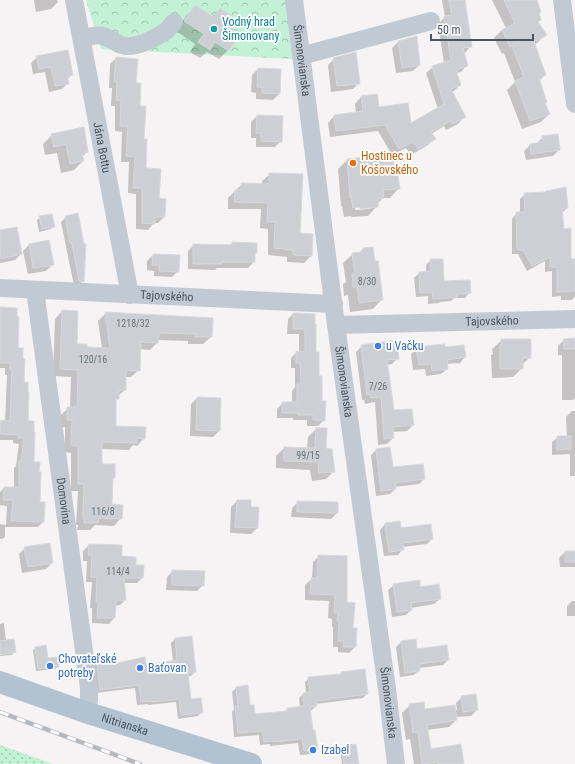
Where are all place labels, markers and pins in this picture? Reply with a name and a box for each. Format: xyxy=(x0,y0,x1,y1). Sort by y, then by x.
place label: Vodný hrad Šimonovany xyxy=(222,15,279,43)
marker: Vodný hrad Šimonovany xyxy=(209,24,219,34)
place label: Hostinec u Košovského xyxy=(361,149,418,177)
marker: Hostinec u Košovského xyxy=(348,158,358,168)
place label: u Vačku xyxy=(386,339,424,353)
marker: u Vačku xyxy=(373,341,383,351)
place label: Chovateľské potreby xyxy=(58,652,117,680)
marker: Chovateľské potreby xyxy=(45,661,55,671)
place label: Baťovan xyxy=(148,661,187,675)
marker: Baťovan xyxy=(135,663,145,673)
place label: Izabel xyxy=(321,743,349,757)
marker: Izabel xyxy=(308,745,318,755)

